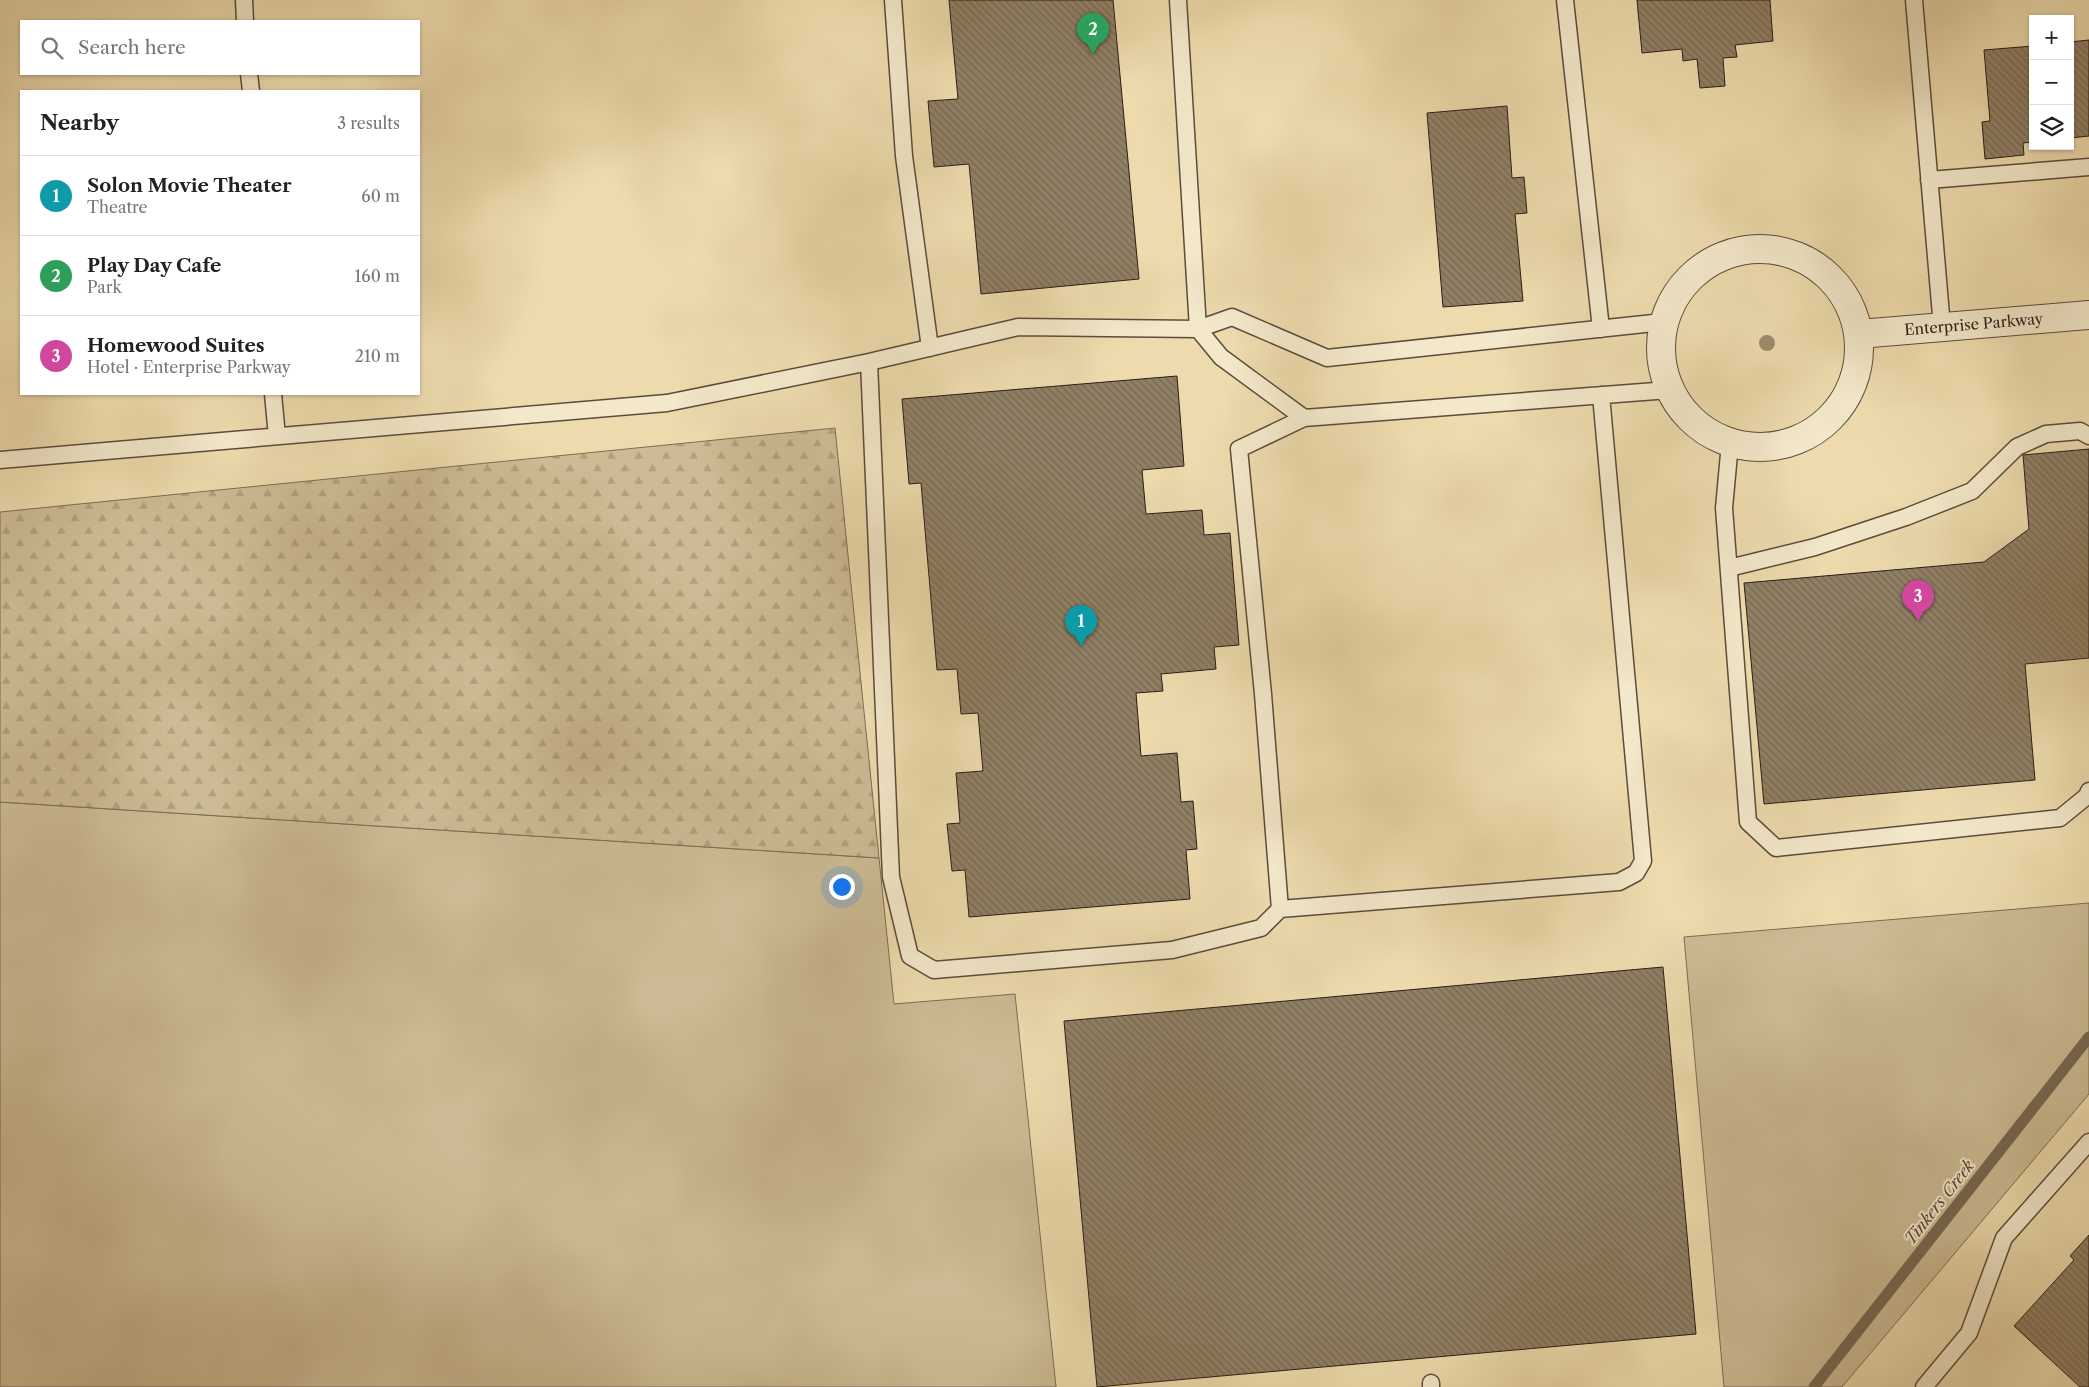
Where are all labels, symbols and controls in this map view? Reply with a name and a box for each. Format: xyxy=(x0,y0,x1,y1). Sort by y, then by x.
pin: 2 xyxy=(1077,13,1109,54)
map controls xyxy=(2029,15,2074,150)
button: + xyxy=(2029,15,2074,60)
search box xyxy=(20,20,420,75)
icon: search xyxy=(38,34,66,62)
text: Search here xyxy=(78,36,186,59)
button: − xyxy=(2029,60,2074,105)
button: layers xyxy=(2029,105,2074,150)
text: Nearby xyxy=(40,110,119,135)
text: 3 results xyxy=(337,113,400,133)
text: Solon Movie Theater xyxy=(87,174,292,197)
text: 1 xyxy=(52,186,60,206)
text: 60 m xyxy=(361,186,400,206)
text: Theatre xyxy=(87,197,148,217)
text: Play Day Cafe xyxy=(87,254,221,277)
text: 2 xyxy=(51,266,61,286)
text: 160 m xyxy=(355,266,400,286)
text: Park xyxy=(87,277,122,297)
street label: Enterprise Parkway xyxy=(1903,309,2044,339)
text: Homewood Suites xyxy=(87,334,265,357)
text: 3 xyxy=(51,346,61,366)
text: 210 m xyxy=(355,346,400,366)
text: Hotel · Enterprise Parkway xyxy=(87,357,291,377)
pin: 3 xyxy=(1902,580,1934,621)
pin: 1 xyxy=(1065,605,1097,646)
your location xyxy=(829,874,855,900)
water label: Tinkers Creek xyxy=(1900,1155,1978,1248)

